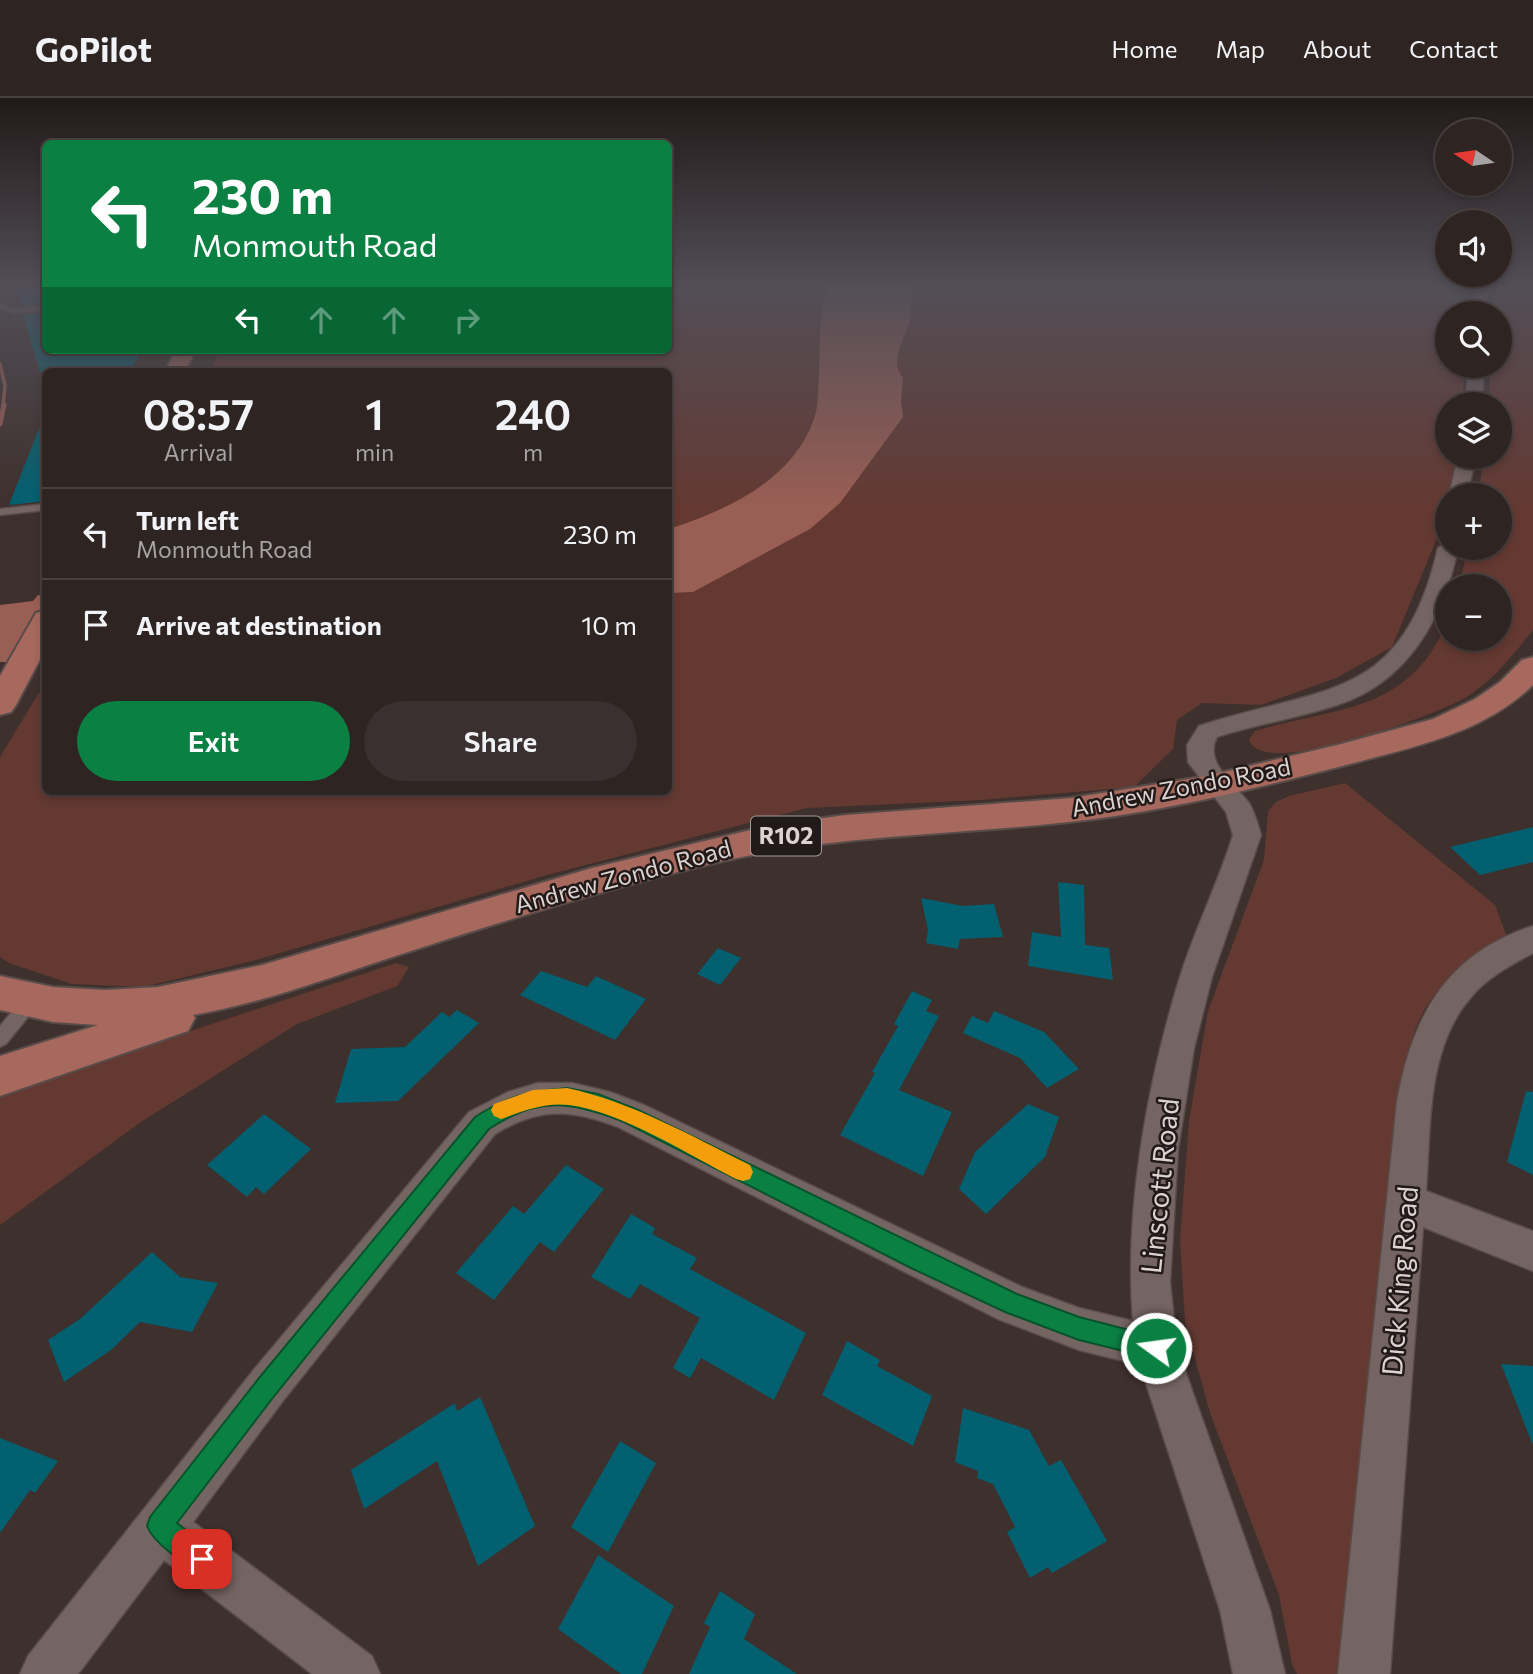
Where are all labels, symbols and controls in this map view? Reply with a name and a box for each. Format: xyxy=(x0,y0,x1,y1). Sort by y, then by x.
text: GoPilot xyxy=(35,28,152,69)
text: Home xyxy=(1112,34,1178,63)
text: Map xyxy=(1216,34,1265,63)
text: About xyxy=(1303,34,1371,63)
text: Contact xyxy=(1409,34,1498,63)
north arrow xyxy=(1435,119,1512,196)
map controls xyxy=(1435,119,1512,651)
text: 230 m xyxy=(192,164,333,224)
icon: left xyxy=(77,168,168,259)
button: sound xyxy=(1435,210,1512,287)
text: Monmouth Road xyxy=(192,224,437,264)
icon: left xyxy=(229,301,267,339)
icon: ahead xyxy=(302,301,340,339)
icon: ahead xyxy=(375,301,413,339)
icon: right xyxy=(448,301,486,339)
button: search xyxy=(1435,301,1512,378)
text: 08:57 xyxy=(143,387,254,439)
text: 1 xyxy=(365,387,384,439)
text: 240 xyxy=(495,387,571,439)
button: layers xyxy=(1435,392,1512,469)
text: Arrival xyxy=(164,438,233,466)
text: min xyxy=(355,438,394,466)
text: m xyxy=(523,438,543,466)
button: + xyxy=(1435,483,1512,560)
text: Turn left xyxy=(136,504,239,535)
icon: left xyxy=(77,515,115,553)
text: 230 m xyxy=(563,518,637,549)
text: Monmouth Road xyxy=(136,535,312,563)
button: − xyxy=(1435,574,1512,651)
icon: arrive xyxy=(77,606,115,644)
text: Arrive at destination xyxy=(136,609,382,640)
text: 10 m xyxy=(581,609,637,640)
button: Exit xyxy=(77,701,350,781)
button: Share xyxy=(364,701,637,781)
street label: Andrew Zondo Road xyxy=(1069,751,1293,822)
road number: R102 xyxy=(751,816,821,856)
street label: Andrew Zondo Road xyxy=(511,833,734,918)
street label: Linscott Road xyxy=(1133,1097,1185,1275)
street label: Dick King Road xyxy=(1374,1185,1424,1377)
position arrow xyxy=(1119,1311,1193,1385)
pin xyxy=(172,1529,232,1589)
icon: arrive xyxy=(183,1540,221,1578)

